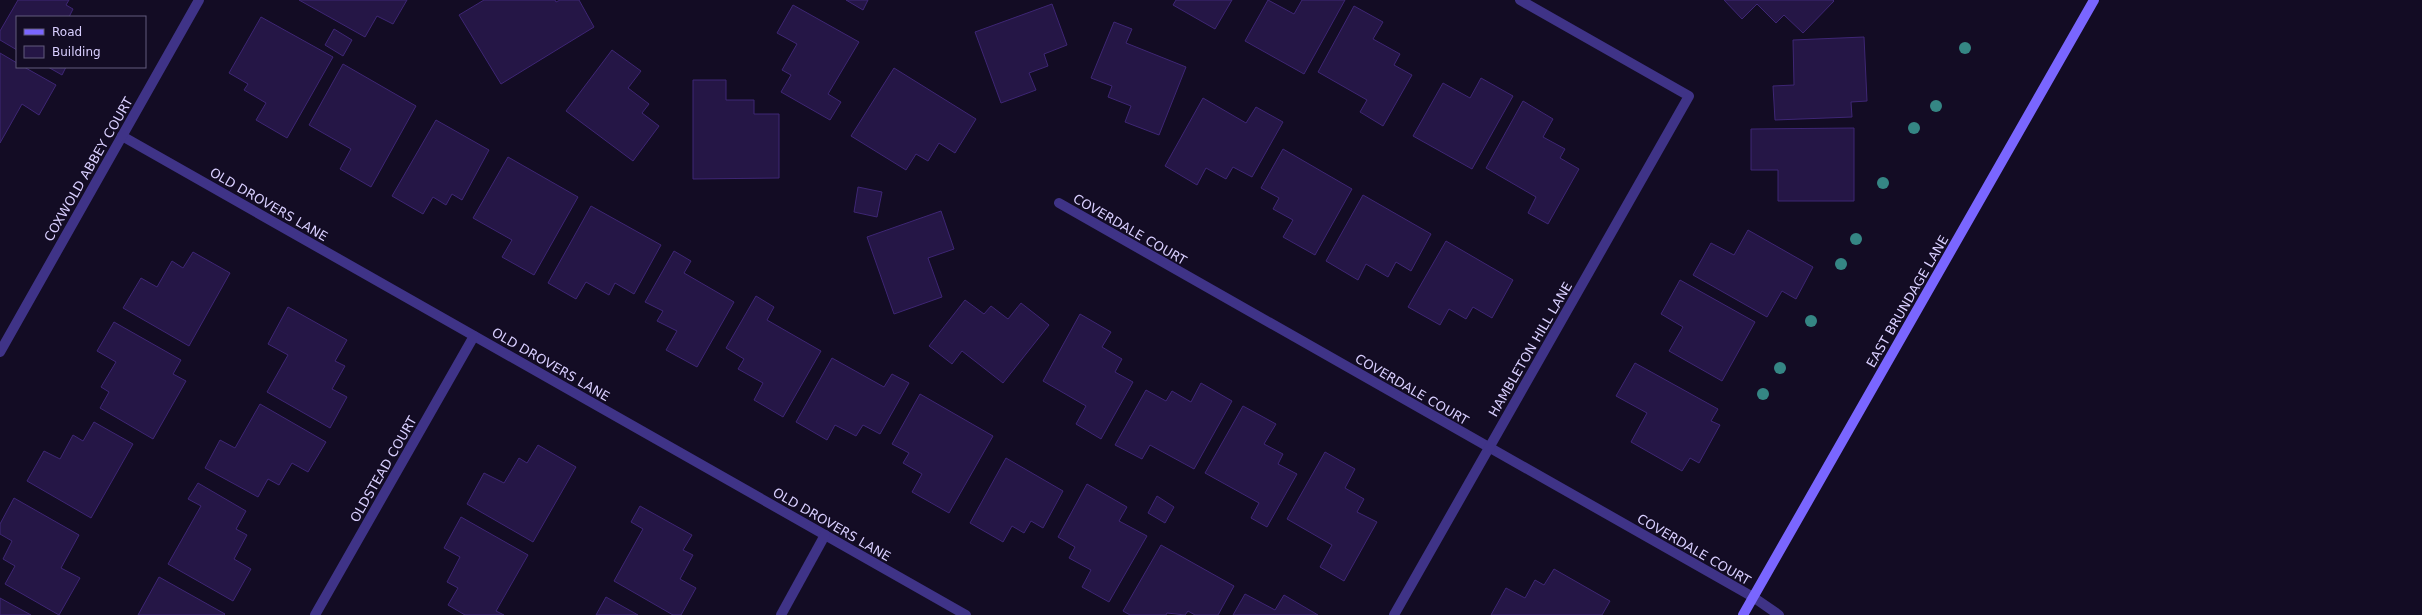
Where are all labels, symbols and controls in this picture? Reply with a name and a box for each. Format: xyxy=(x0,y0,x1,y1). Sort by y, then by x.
legend xyxy=(16,16,146,68)
text: Road xyxy=(52,25,82,39)
text: Building xyxy=(52,45,101,59)
street label: COXWOLD ABBEY COURT xyxy=(41,95,136,244)
street label: OLD DROVERS LANE xyxy=(207,165,330,244)
street label: COVERDALE COURT xyxy=(1070,191,1189,268)
street label: EAST BRUNDAGE LANE xyxy=(1863,233,1951,370)
street label: HAMBLETON HILL LANE xyxy=(1486,279,1575,419)
street label: OLD DROVERS LANE xyxy=(489,325,612,404)
street label: COVERDALE COURT xyxy=(1352,351,1471,428)
street label: OLDSTEAD COURT xyxy=(347,414,420,525)
street label: OLD DROVERS LANE xyxy=(770,485,893,564)
street label: COVERDALE COURT xyxy=(1634,511,1753,588)

